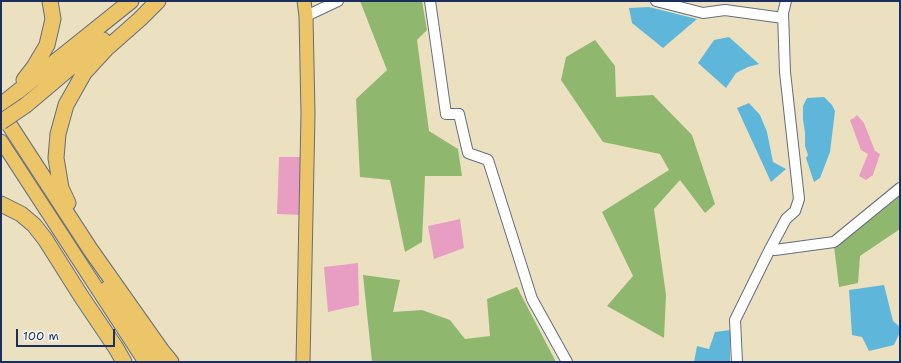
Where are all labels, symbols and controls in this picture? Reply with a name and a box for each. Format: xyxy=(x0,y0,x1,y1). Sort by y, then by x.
scale bar xyxy=(18,321,117,347)
text: 100 m xyxy=(23,328,59,344)

